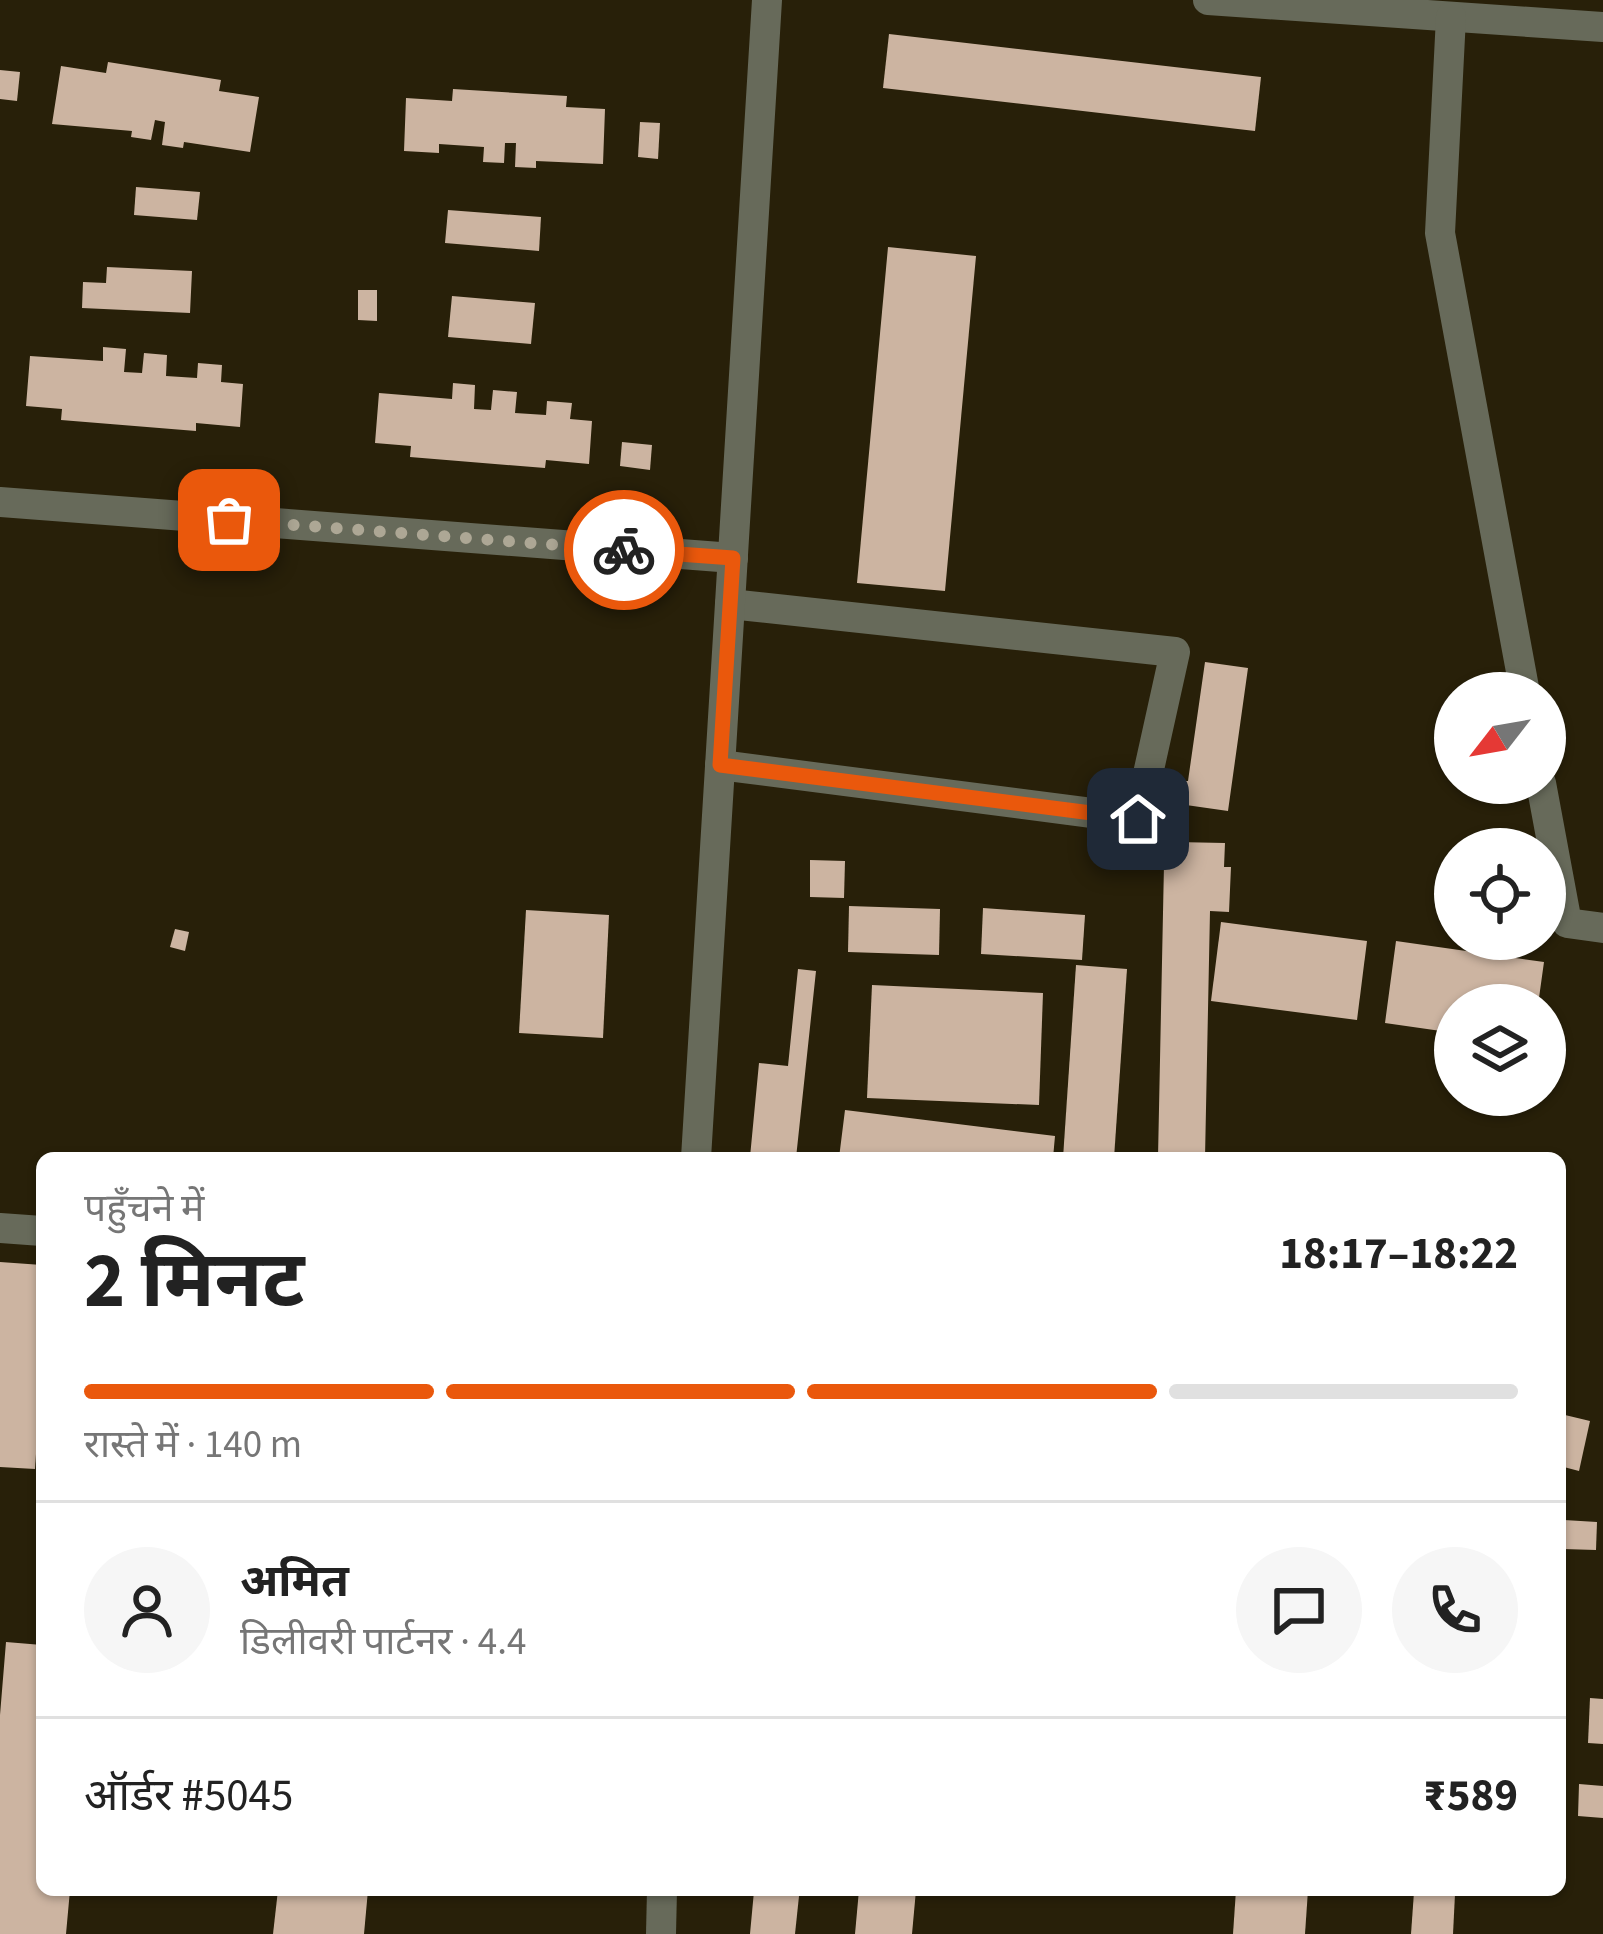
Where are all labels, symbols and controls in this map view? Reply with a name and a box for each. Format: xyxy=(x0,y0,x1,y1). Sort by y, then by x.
pin xyxy=(178,469,280,571)
icon: bag xyxy=(196,487,262,553)
courier xyxy=(564,490,684,610)
icon: bike xyxy=(591,517,657,583)
north arrow xyxy=(1434,672,1566,804)
map controls xyxy=(1434,672,1566,1116)
pin xyxy=(1087,768,1189,870)
icon: home xyxy=(1105,786,1171,852)
button: locate xyxy=(1434,828,1566,960)
button: layers xyxy=(1434,984,1566,1116)
text: पहुँचने में xyxy=(84,1181,204,1237)
text: 18:17–18:22 xyxy=(1279,1222,1518,1286)
text: 2 मिनट xyxy=(84,1226,305,1337)
text: रास्ते में · 140 m xyxy=(84,1417,302,1473)
button: person xyxy=(84,1547,210,1673)
button: chat xyxy=(1236,1547,1362,1673)
button: phone xyxy=(1392,1547,1518,1673)
text: अमित xyxy=(240,1550,349,1614)
text: डिलीवरी पार्टनर · 4.4 xyxy=(240,1614,526,1670)
text: ऑर्डर #5045 xyxy=(84,1764,293,1828)
text: ₹589 xyxy=(1423,1764,1518,1828)

